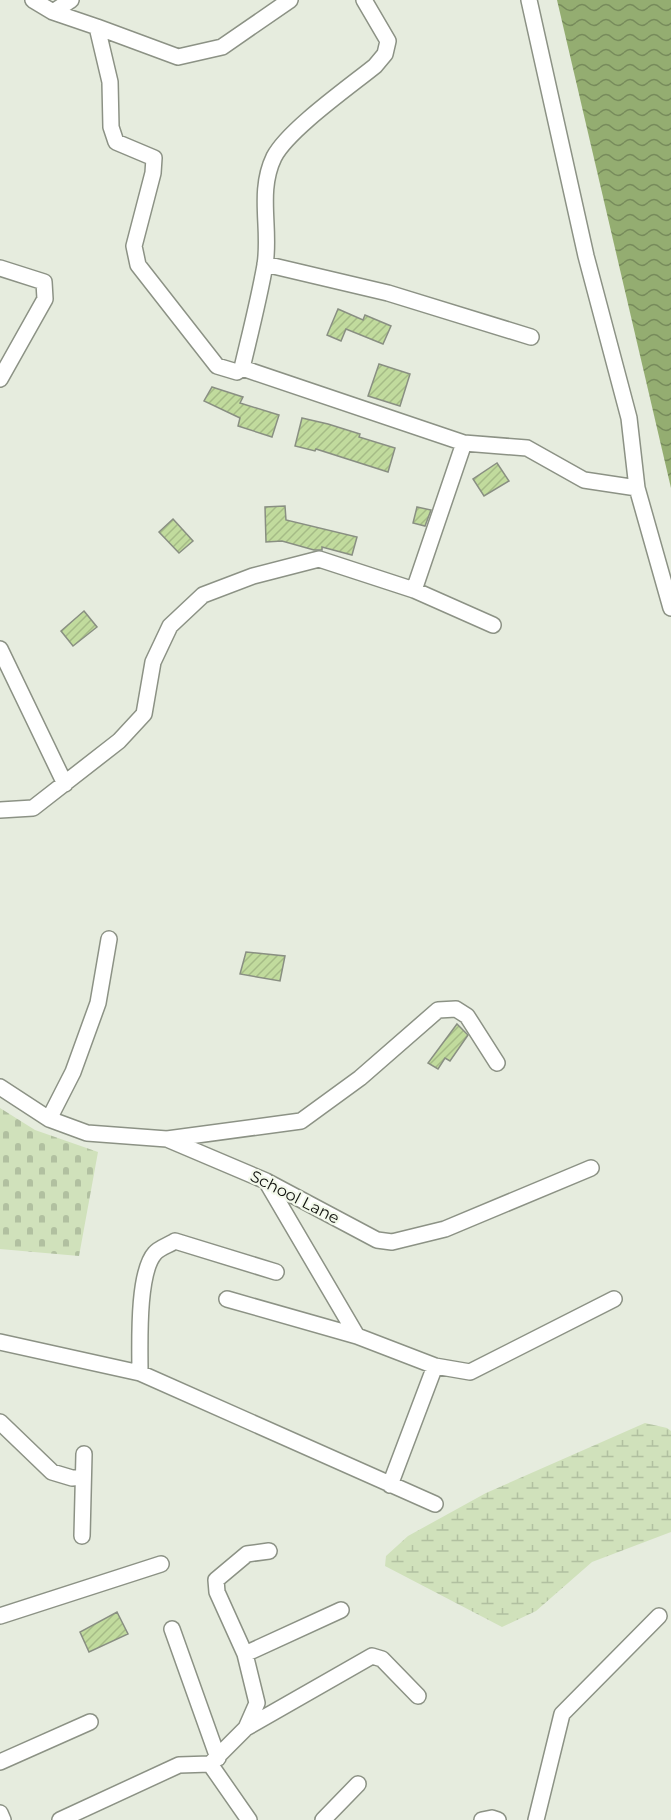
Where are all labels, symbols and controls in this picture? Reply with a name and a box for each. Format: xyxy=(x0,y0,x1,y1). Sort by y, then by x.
street label: School Lane xyxy=(247,1166,343,1228)

